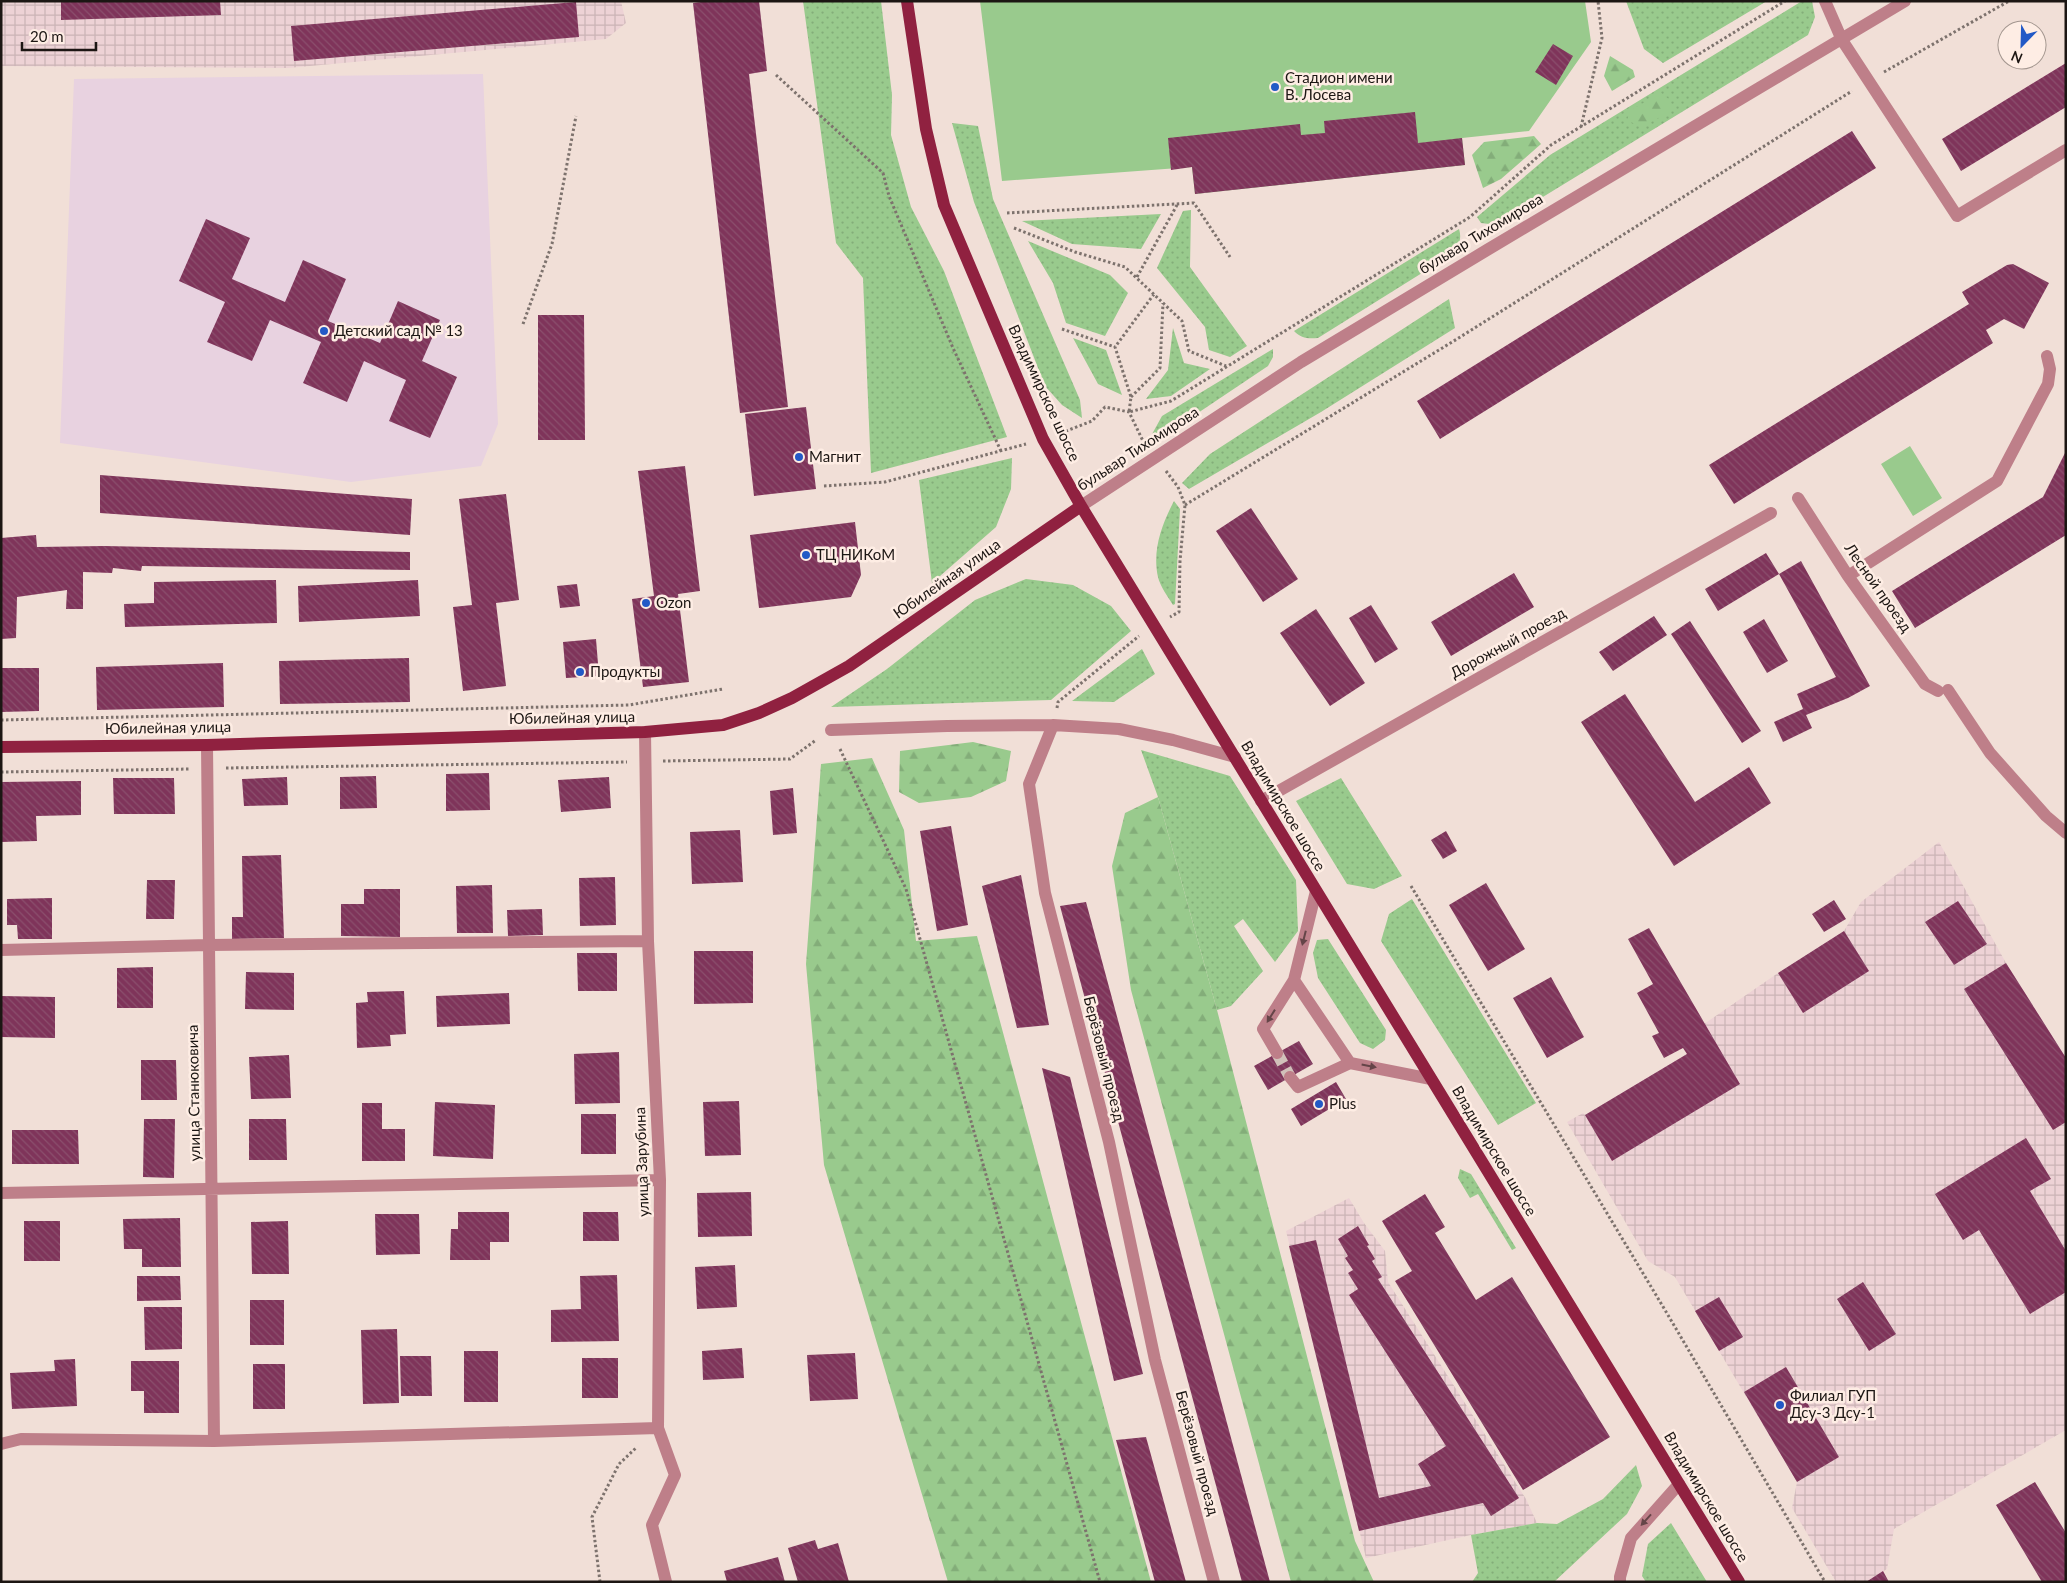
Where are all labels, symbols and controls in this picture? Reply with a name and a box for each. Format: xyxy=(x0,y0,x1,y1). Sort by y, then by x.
scale bar xyxy=(22,20,96,52)
north arrow xyxy=(1997,20,2047,70)
text: 20 m xyxy=(30,27,64,45)
text: N xyxy=(2008,47,2025,67)
place label: Стадион имени В. Лосева xyxy=(1285,68,1393,103)
marker: Стадион имени В. Лосева xyxy=(1269,81,1281,93)
street label: бульвар Тихомирова xyxy=(1415,189,1546,277)
place label: Детский сад № 13 xyxy=(334,321,463,339)
street label: Владимирское шоссе xyxy=(1005,321,1085,464)
marker: Детский сад № 13 xyxy=(318,325,330,337)
street label: бульвар Тихомирова xyxy=(1073,402,1202,494)
place label: Магнит xyxy=(809,447,861,465)
marker: Магнит xyxy=(793,451,805,463)
street label: Юбилейная улица xyxy=(889,535,1003,622)
street label: Лесной проезд xyxy=(1841,539,1916,635)
place label: ТЦ НИКоМ xyxy=(816,545,895,563)
marker: ТЦ НИКоМ xyxy=(800,549,812,561)
place label: Ozon xyxy=(656,593,691,611)
marker: Ozon xyxy=(640,597,652,609)
street label: Дорожный проезд xyxy=(1447,603,1568,681)
place label: Продукты xyxy=(590,662,660,680)
marker: Продукты xyxy=(574,666,586,678)
street label: Юбилейная улица xyxy=(509,707,635,727)
street label: Юбилейная улица xyxy=(105,717,231,737)
street label: Владимирское шоссе xyxy=(1238,737,1330,874)
one-way arrow xyxy=(1300,931,1308,946)
street label: Берёзовый проезд xyxy=(1081,994,1129,1123)
one-way arrow xyxy=(1266,1010,1275,1023)
street label: улица Станюковича xyxy=(183,1024,203,1162)
one-way arrow xyxy=(1362,1063,1378,1071)
street label: Владимирское шоссе xyxy=(1449,1082,1541,1219)
place label: Plus xyxy=(1329,1094,1356,1112)
marker: Plus xyxy=(1313,1098,1325,1110)
street label: улица Зарубина xyxy=(630,1107,652,1217)
place label: Филиал ГУП Дсу-3 Дсу-1 xyxy=(1790,1386,1876,1421)
street label: Берёзовый проезд xyxy=(1173,1388,1223,1517)
marker: Филиал ГУП Дсу-3 Дсу-1 xyxy=(1774,1399,1786,1411)
street label: Владимирское шоссе xyxy=(1661,1428,1753,1565)
one-way arrow xyxy=(1641,1514,1652,1527)

